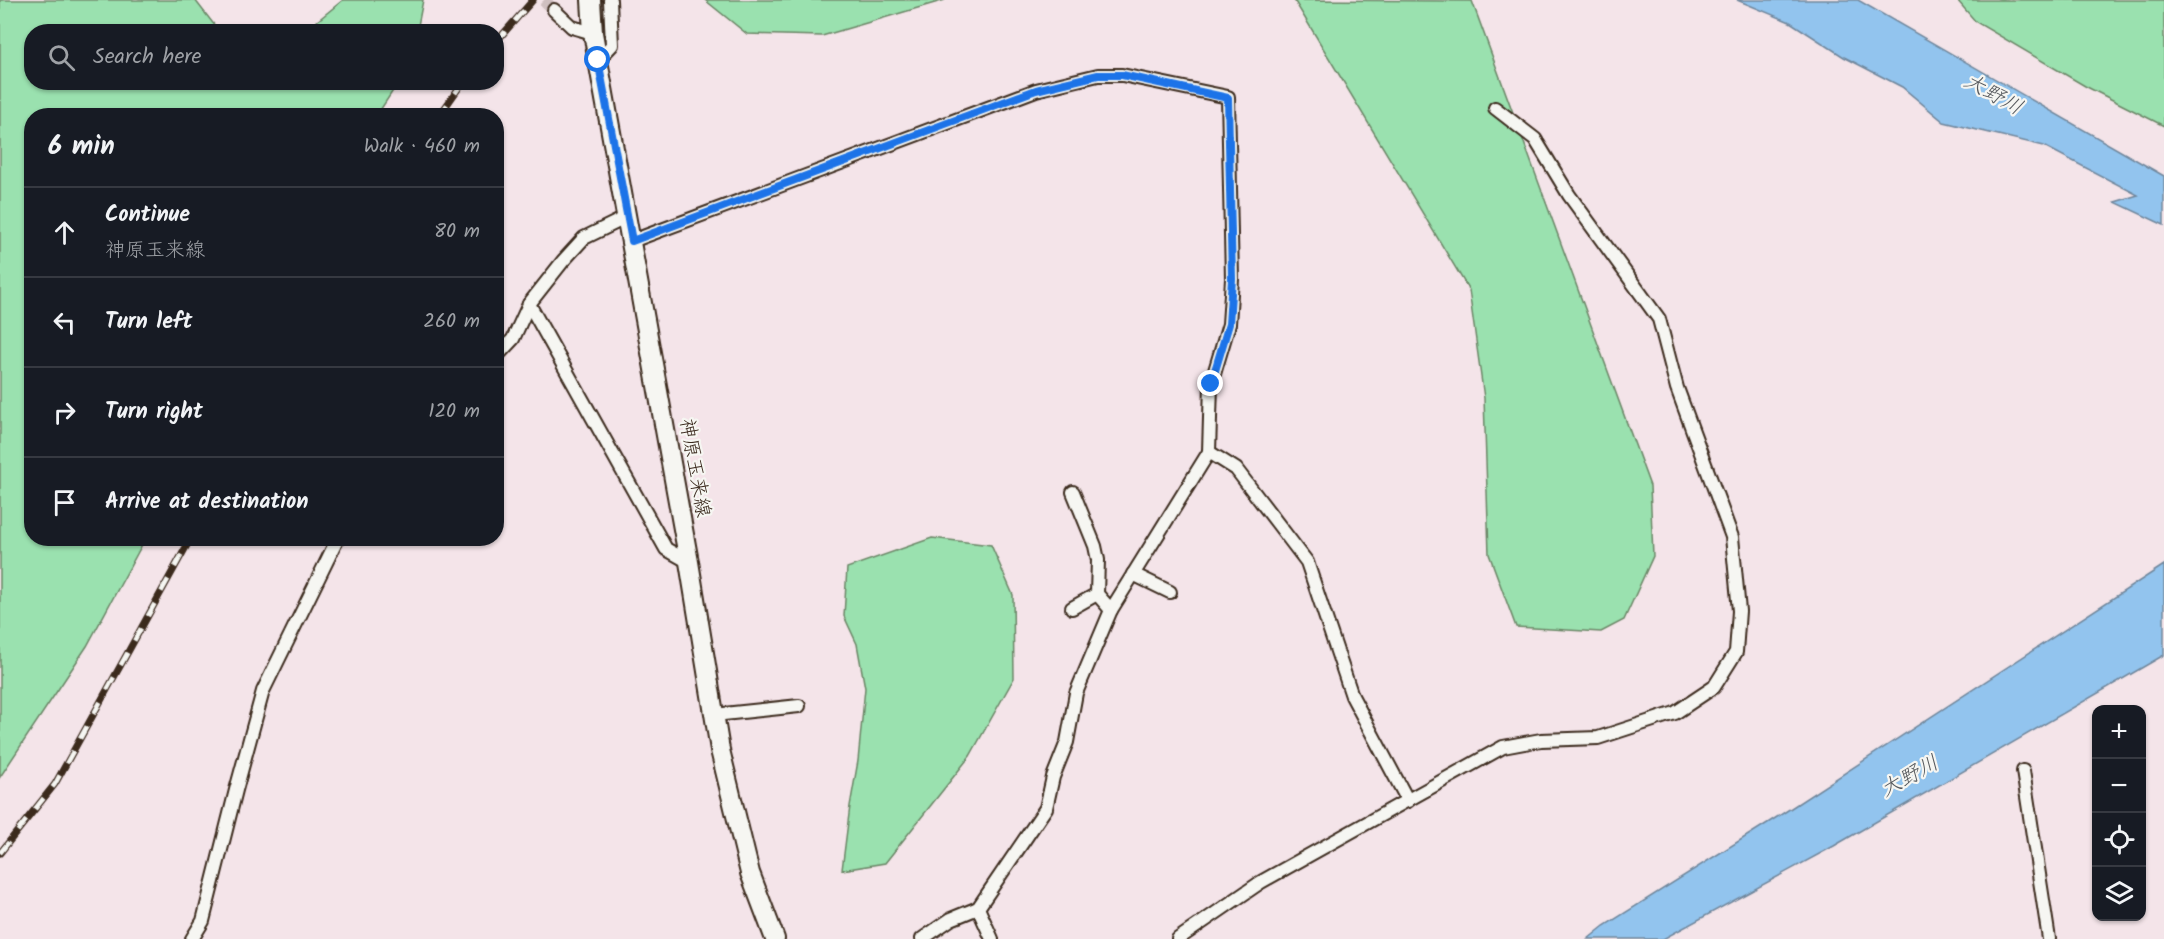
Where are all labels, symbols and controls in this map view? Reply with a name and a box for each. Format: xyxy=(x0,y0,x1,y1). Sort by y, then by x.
search box xyxy=(24,24,504,90)
text: Search here xyxy=(93,40,201,75)
icon: search xyxy=(45,41,78,74)
route start xyxy=(584,46,610,72)
water label: 大野川 xyxy=(1957,65,2029,125)
text: 6 min xyxy=(48,126,115,168)
text: Walk · 460 m xyxy=(364,131,480,163)
text: Continue xyxy=(105,198,190,233)
icon: ahead xyxy=(48,216,81,249)
text: 80 m xyxy=(434,216,480,248)
text: 神原玉来線 xyxy=(105,235,205,267)
text: Turn left xyxy=(105,305,192,340)
icon: left xyxy=(48,306,81,339)
text: 260 m xyxy=(423,306,480,338)
route end xyxy=(1197,370,1223,396)
text: Turn right xyxy=(105,395,203,430)
icon: right xyxy=(48,396,81,429)
text: 120 m xyxy=(428,396,480,428)
street label: 神原玉来線 xyxy=(670,416,718,520)
text: Arrive at destination xyxy=(105,485,308,520)
icon: arrive xyxy=(48,486,81,519)
map controls xyxy=(2092,705,2146,921)
button: + xyxy=(2092,705,2146,759)
water label: 大野川 xyxy=(1874,747,1946,807)
button: − xyxy=(2092,759,2146,813)
button: locate xyxy=(2092,813,2146,867)
button: layers xyxy=(2092,867,2146,921)

